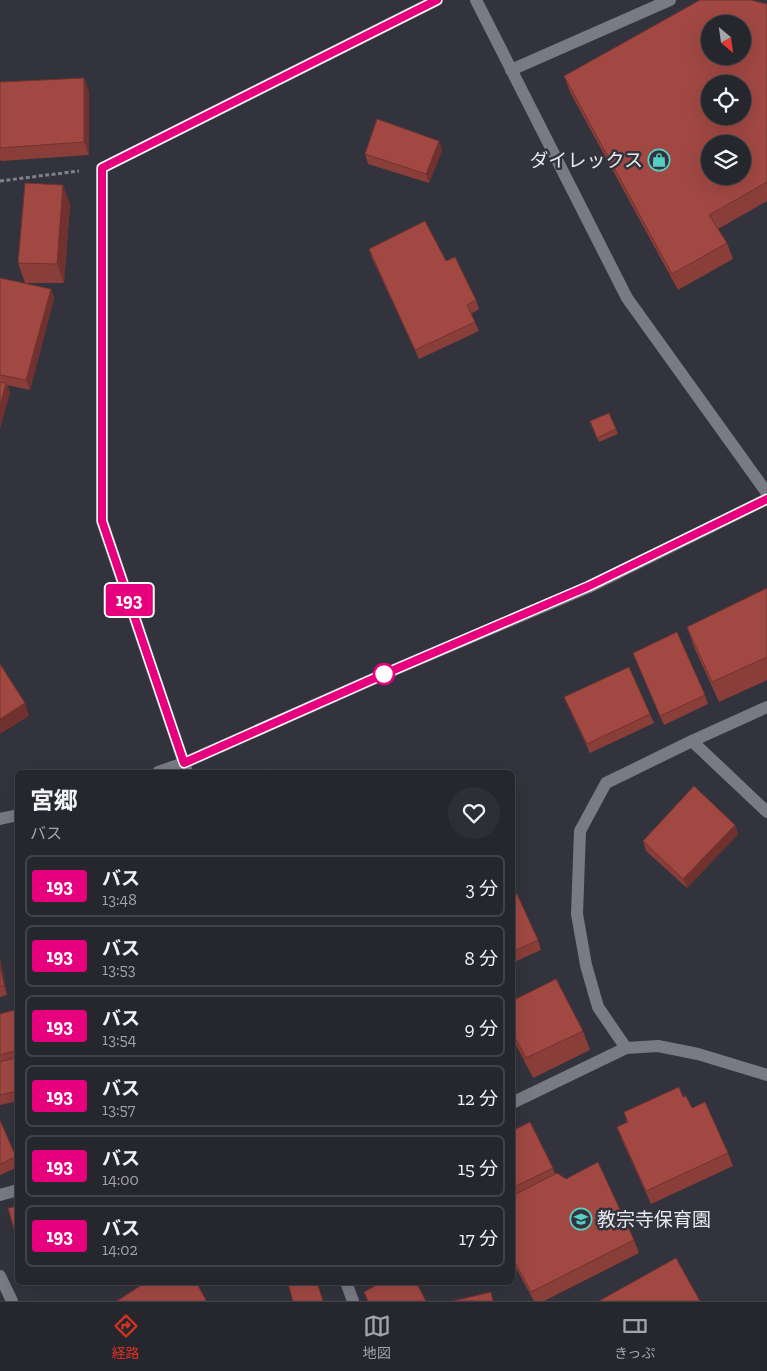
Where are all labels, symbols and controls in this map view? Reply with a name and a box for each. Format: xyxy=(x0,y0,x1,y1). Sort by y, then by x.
north arrow xyxy=(701,15,751,65)
map controls xyxy=(701,15,751,185)
button: locate xyxy=(701,75,751,125)
button: layers xyxy=(701,135,751,185)
shop icon: ダイレックス xyxy=(647,148,671,172)
place label: ダイレックス xyxy=(530,149,643,172)
line badge: 193 xyxy=(100,584,158,616)
text: 193 xyxy=(116,589,142,611)
unlabelled marker xyxy=(373,663,395,685)
text: 宮郷 xyxy=(30,786,78,815)
button: heart xyxy=(448,787,500,839)
text: バス xyxy=(30,824,62,843)
text: バス xyxy=(102,867,140,890)
text: 193 xyxy=(46,875,73,897)
text: 3 分 xyxy=(465,877,498,900)
text: 13:48 xyxy=(102,890,137,909)
text: バス xyxy=(102,937,140,960)
text: 193 xyxy=(46,945,73,967)
text: 8 分 xyxy=(464,947,498,970)
text: 13:53 xyxy=(102,960,136,979)
text: バス xyxy=(102,1007,140,1030)
text: 193 xyxy=(46,1015,73,1037)
text: 9 分 xyxy=(465,1017,498,1040)
text: 13:54 xyxy=(102,1030,136,1049)
text: バス xyxy=(102,1077,140,1100)
text: 193 xyxy=(46,1085,73,1107)
text: 12 分 xyxy=(458,1087,498,1110)
text: 13:57 xyxy=(102,1100,135,1119)
text: バス xyxy=(102,1147,140,1170)
text: 193 xyxy=(46,1155,73,1177)
text: 15 分 xyxy=(458,1157,498,1180)
text: 14:00 xyxy=(102,1170,139,1189)
school or university icon: 教宗寺保育園 xyxy=(569,1207,593,1231)
place label: 教宗寺保育園 xyxy=(597,1208,711,1231)
text: バス xyxy=(102,1217,140,1240)
text: 193 xyxy=(46,1225,73,1247)
text: 17 分 xyxy=(459,1227,498,1250)
text: 14:02 xyxy=(102,1240,138,1259)
tab: 経路 xyxy=(112,1312,140,1362)
tab: 地図 xyxy=(363,1312,391,1362)
tab: きっぷ xyxy=(614,1312,655,1362)

